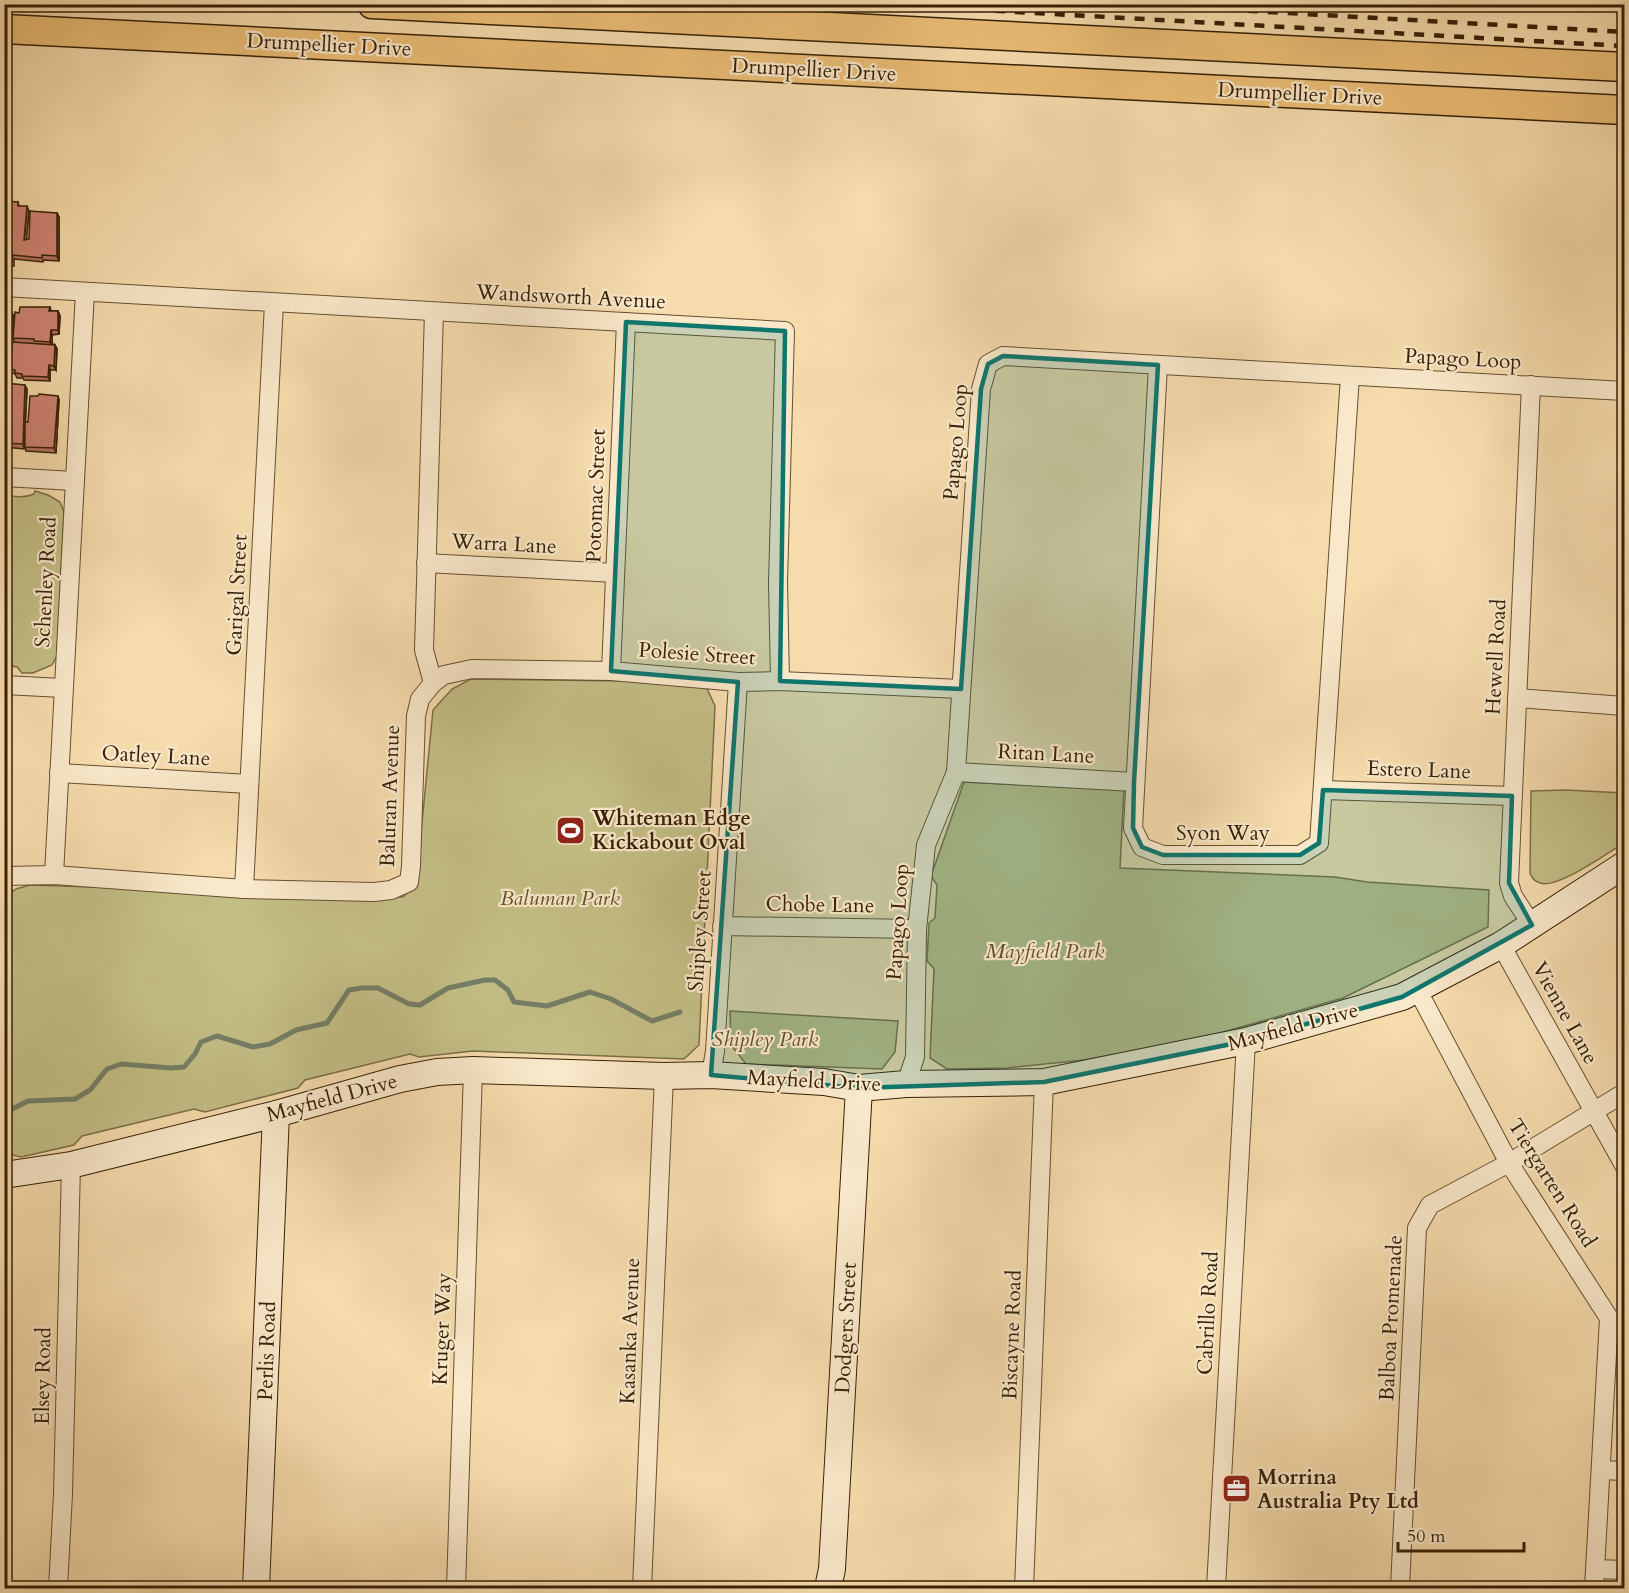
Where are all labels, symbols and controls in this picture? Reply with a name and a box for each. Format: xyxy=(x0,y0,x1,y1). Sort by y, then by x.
street label: Drumpellier Drive xyxy=(246,26,412,64)
street label: Drumpellier Drive xyxy=(731,51,897,89)
street label: Drumpellier Drive xyxy=(1217,75,1383,113)
street label: Wandsworth Avenue xyxy=(474,277,667,316)
street label: Papago Loop xyxy=(1404,341,1522,377)
street label: Papago Loop xyxy=(936,382,976,502)
street label: Potomac Street xyxy=(579,428,613,564)
street label: Schenley Road xyxy=(28,516,64,648)
street label: Warra Lane xyxy=(450,527,557,561)
street label: Garigal Street xyxy=(219,533,255,656)
street label: Hewell Road xyxy=(1478,598,1514,716)
street label: Polesie Street xyxy=(637,635,757,673)
street label: Baluran Avenue xyxy=(373,724,407,868)
street label: Ritan Lane xyxy=(997,737,1095,771)
street label: Oatley Lane xyxy=(101,739,211,773)
street label: Estero Lane xyxy=(1366,754,1472,786)
place label: Whiteman Edge Kickabout Oval xyxy=(591,804,751,857)
sports icon: Whiteman Edge Kickabout Oval xyxy=(555,814,587,846)
street label: Syon Way xyxy=(1176,819,1270,848)
street label: Papago Loop xyxy=(879,863,917,981)
street label: Shipley Street xyxy=(681,869,719,992)
park label: Baluman Park xyxy=(500,884,621,913)
street label: Chobe Lane xyxy=(765,890,875,920)
park label: Mayfield Park xyxy=(986,937,1105,966)
street label: Vienne Lane xyxy=(1525,956,1605,1070)
street label: Mayfield Drive xyxy=(1224,996,1362,1058)
park label: Shipley Park xyxy=(712,1025,819,1054)
street label: Mayfield Drive xyxy=(746,1063,882,1099)
street label: Mayfield Drive xyxy=(263,1067,401,1129)
street label: Tiergarten Road xyxy=(1501,1113,1603,1253)
street label: Balboa Promenade xyxy=(1372,1234,1410,1402)
street label: Cabrillo Road xyxy=(1190,1250,1226,1376)
street label: Kasanka Avenue xyxy=(613,1257,647,1405)
street label: Dodgers Street xyxy=(828,1261,864,1395)
street label: Biscayne Road xyxy=(995,1269,1029,1401)
street label: Kruger Way xyxy=(426,1272,458,1386)
street label: Perlis Road xyxy=(251,1301,283,1401)
street label: Elsey Road xyxy=(28,1327,58,1425)
place label: Morrina Australia Pty Ltd xyxy=(1257,1463,1419,1516)
office icon: Morrina Australia Pty Ltd xyxy=(1220,1473,1252,1505)
scale bar xyxy=(1398,1515,1524,1553)
text: 50 m xyxy=(1407,1524,1446,1549)

